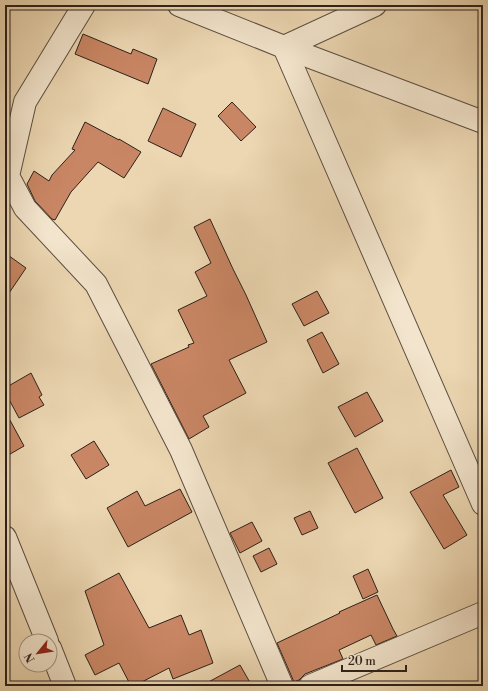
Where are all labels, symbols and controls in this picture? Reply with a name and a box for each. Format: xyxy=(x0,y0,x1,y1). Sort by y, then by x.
north arrow xyxy=(18,633,58,673)
scale bar xyxy=(342,647,406,673)
text: N xyxy=(22,650,38,665)
text: 20 m xyxy=(348,654,376,669)

